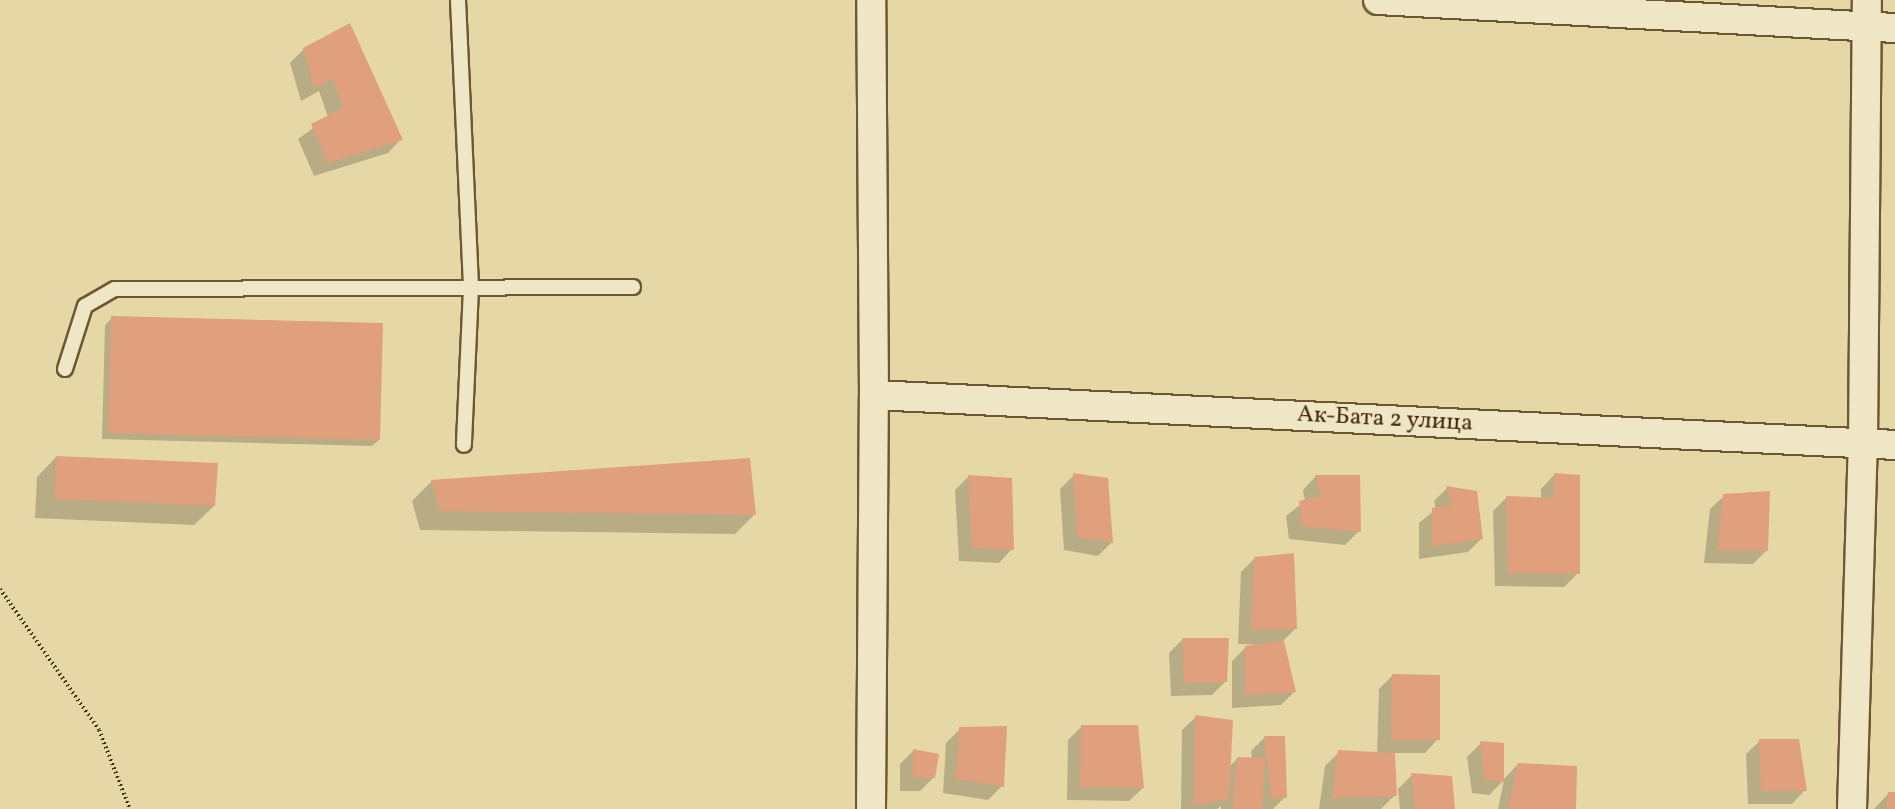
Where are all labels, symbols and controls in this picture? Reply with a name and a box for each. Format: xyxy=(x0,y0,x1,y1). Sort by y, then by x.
street label: Ак-Бата 2 улица xyxy=(1296,401,1474,439)

